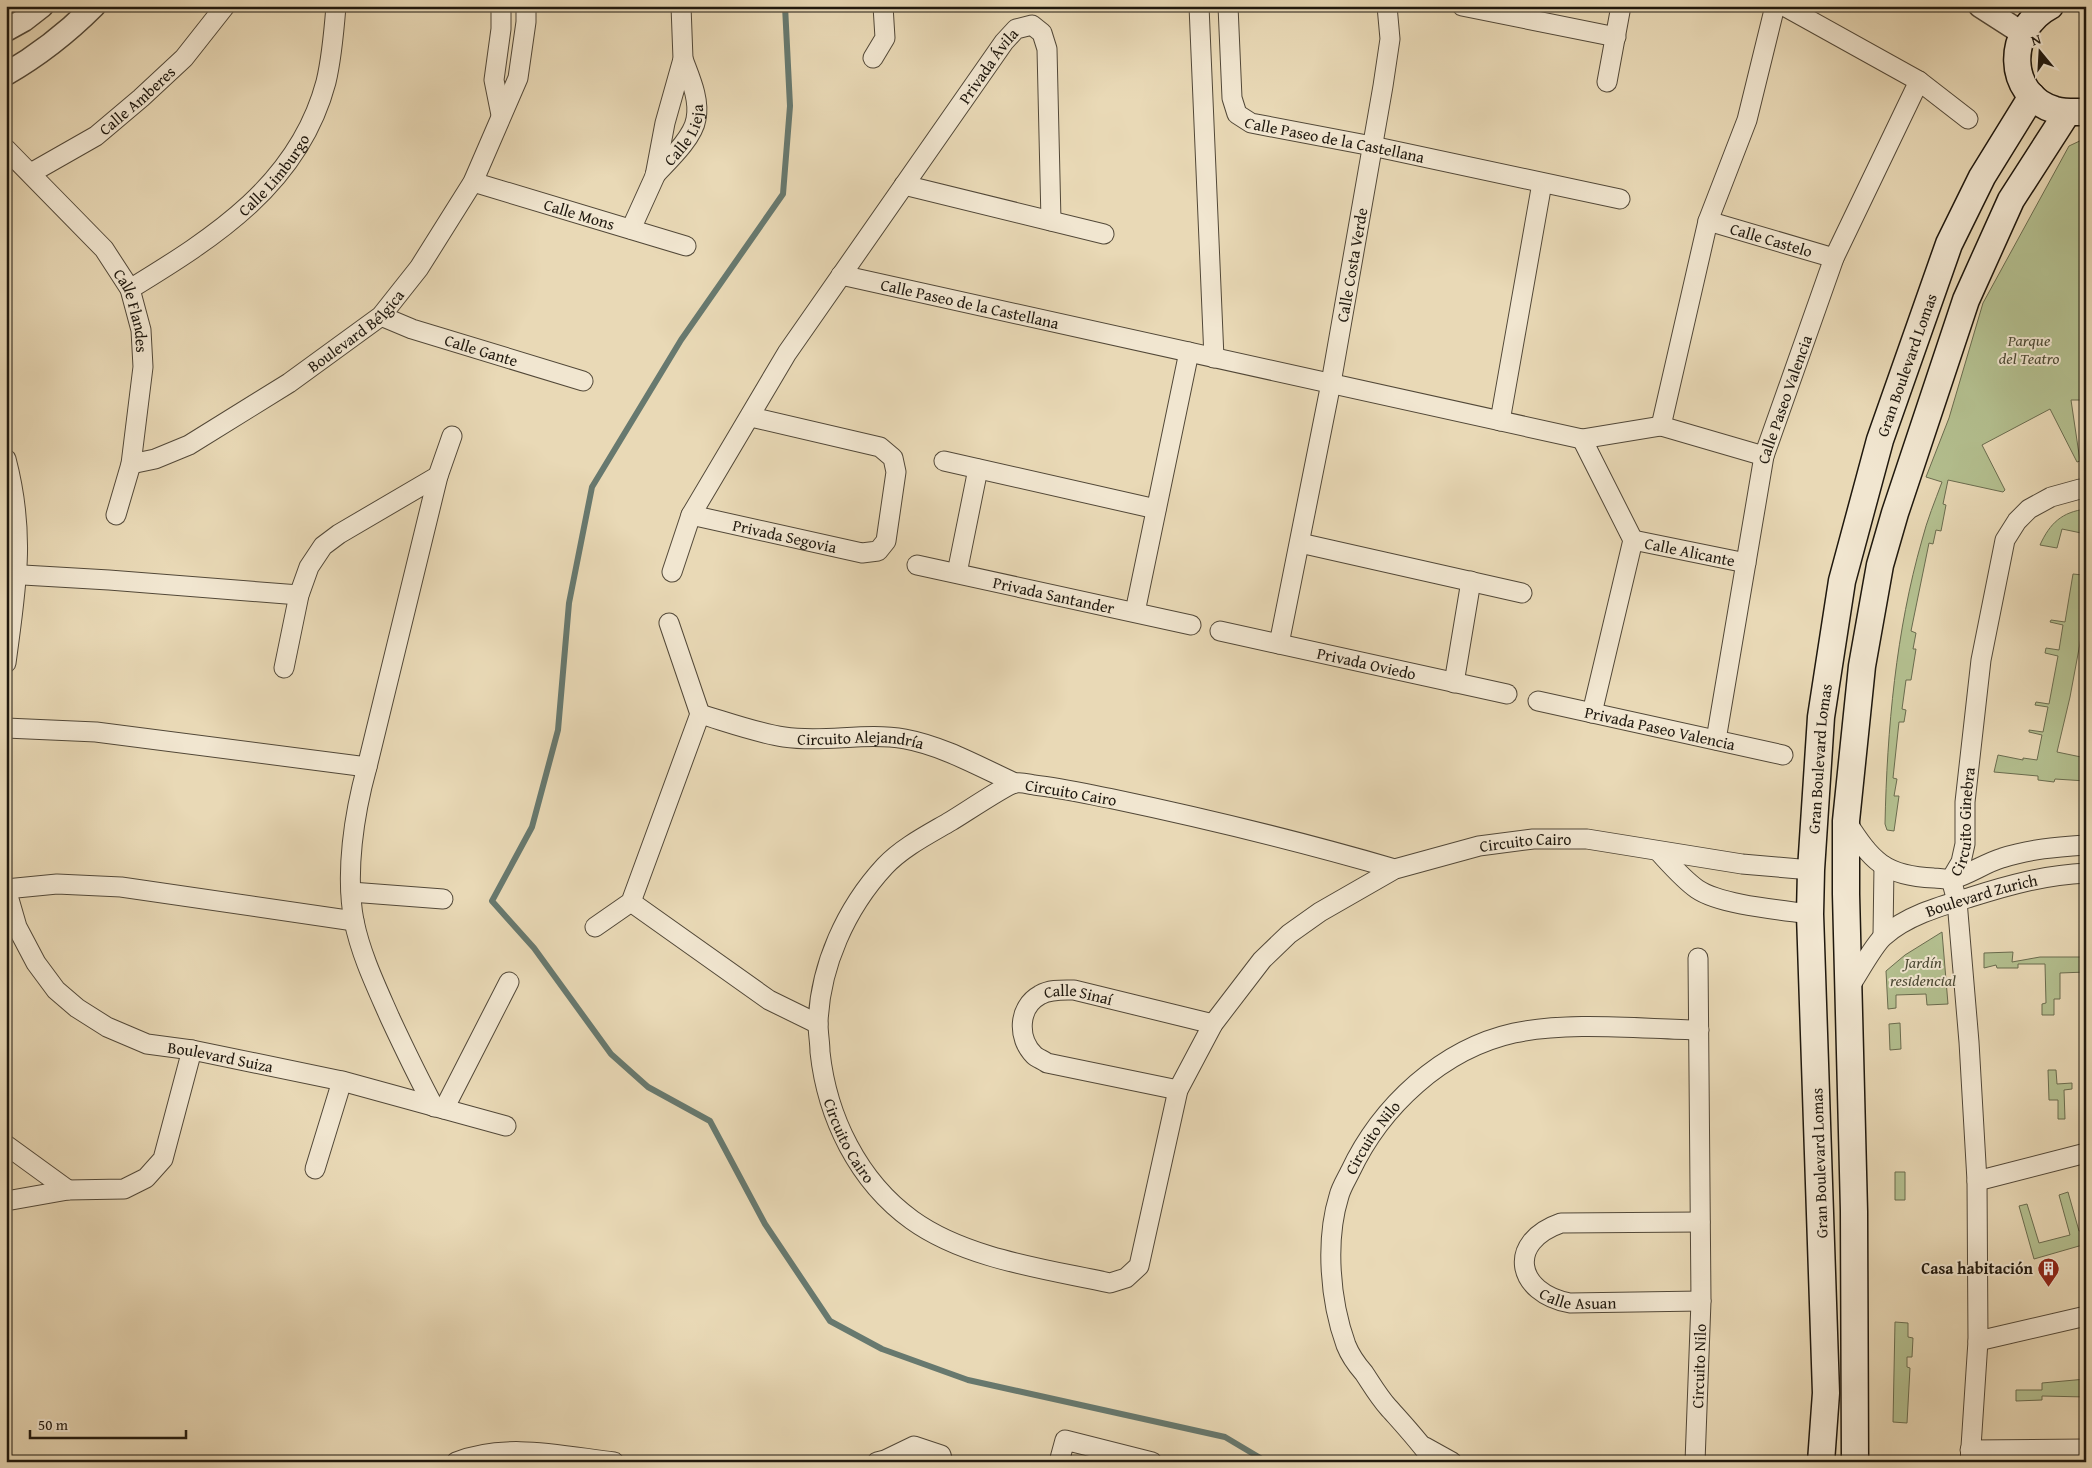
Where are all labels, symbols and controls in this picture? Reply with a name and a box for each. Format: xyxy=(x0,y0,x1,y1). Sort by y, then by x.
street label: Privada Ávila xyxy=(952,22,1024,109)
north arrow xyxy=(2014,28,2064,78)
text: N xyxy=(2028,28,2044,51)
street label: Calle Amberes xyxy=(93,60,181,141)
street label: Calle Lieja xyxy=(658,104,709,171)
street label: Calle Paseo de la Castellana xyxy=(1240,110,1427,169)
street label: Calle Limburgo xyxy=(232,129,315,222)
street label: Calle Mons xyxy=(541,192,618,236)
street label: Calle Costa Verde xyxy=(1330,206,1373,324)
street label: Calle Castelo xyxy=(1727,216,1815,263)
street label: Calle Flandes xyxy=(108,264,154,353)
street label: Calle Paseo de la Castellana xyxy=(878,272,1062,335)
street label: Boulevard Bélgica xyxy=(302,284,410,378)
street label: Gran Boulevard Lomas xyxy=(1870,290,1943,440)
street label: Calle Gante xyxy=(442,328,521,373)
park label: Parque del Teatro xyxy=(1999,328,2059,370)
street label: Calle Paseo Valencia xyxy=(1751,331,1818,466)
street label: Privada Segovia xyxy=(731,513,839,559)
street label: Calle Alicante xyxy=(1642,531,1737,572)
street label: Privada Santander xyxy=(991,570,1117,620)
street label: Privada Oviedo xyxy=(1315,641,1418,686)
street label: Gran Boulevard Lomas xyxy=(1801,682,1838,835)
street label: Privada Paseo Valencia xyxy=(1583,700,1738,756)
street label: Circuito Alejandría xyxy=(797,725,927,755)
street label: Circuito Ginebra xyxy=(1943,765,1981,881)
street label: Circuito Cairo xyxy=(1023,772,1119,812)
street label: Circuito Cairo xyxy=(1478,827,1571,858)
street label: Boulevard Zurich xyxy=(1922,867,2040,923)
park label: Jardín residencial xyxy=(1890,950,1956,992)
street label: Calle Sinaí xyxy=(1041,978,1116,1011)
street label: Boulevard Suiza xyxy=(166,1035,276,1079)
street label: Gran Boulevard Lomas xyxy=(1804,1087,1834,1239)
street label: Circuito Cairo xyxy=(818,1095,881,1188)
street label: Circuito Nilo xyxy=(1339,1095,1406,1178)
place label: Casa habitación xyxy=(1921,1256,2034,1280)
building icon: Casa habitación xyxy=(2037,1256,2061,1287)
street label: Calle Asuan xyxy=(1535,1281,1616,1315)
street label: Circuito Nilo xyxy=(1685,1323,1712,1409)
scale bar xyxy=(30,1408,186,1440)
text: 50 m xyxy=(38,1414,69,1435)

